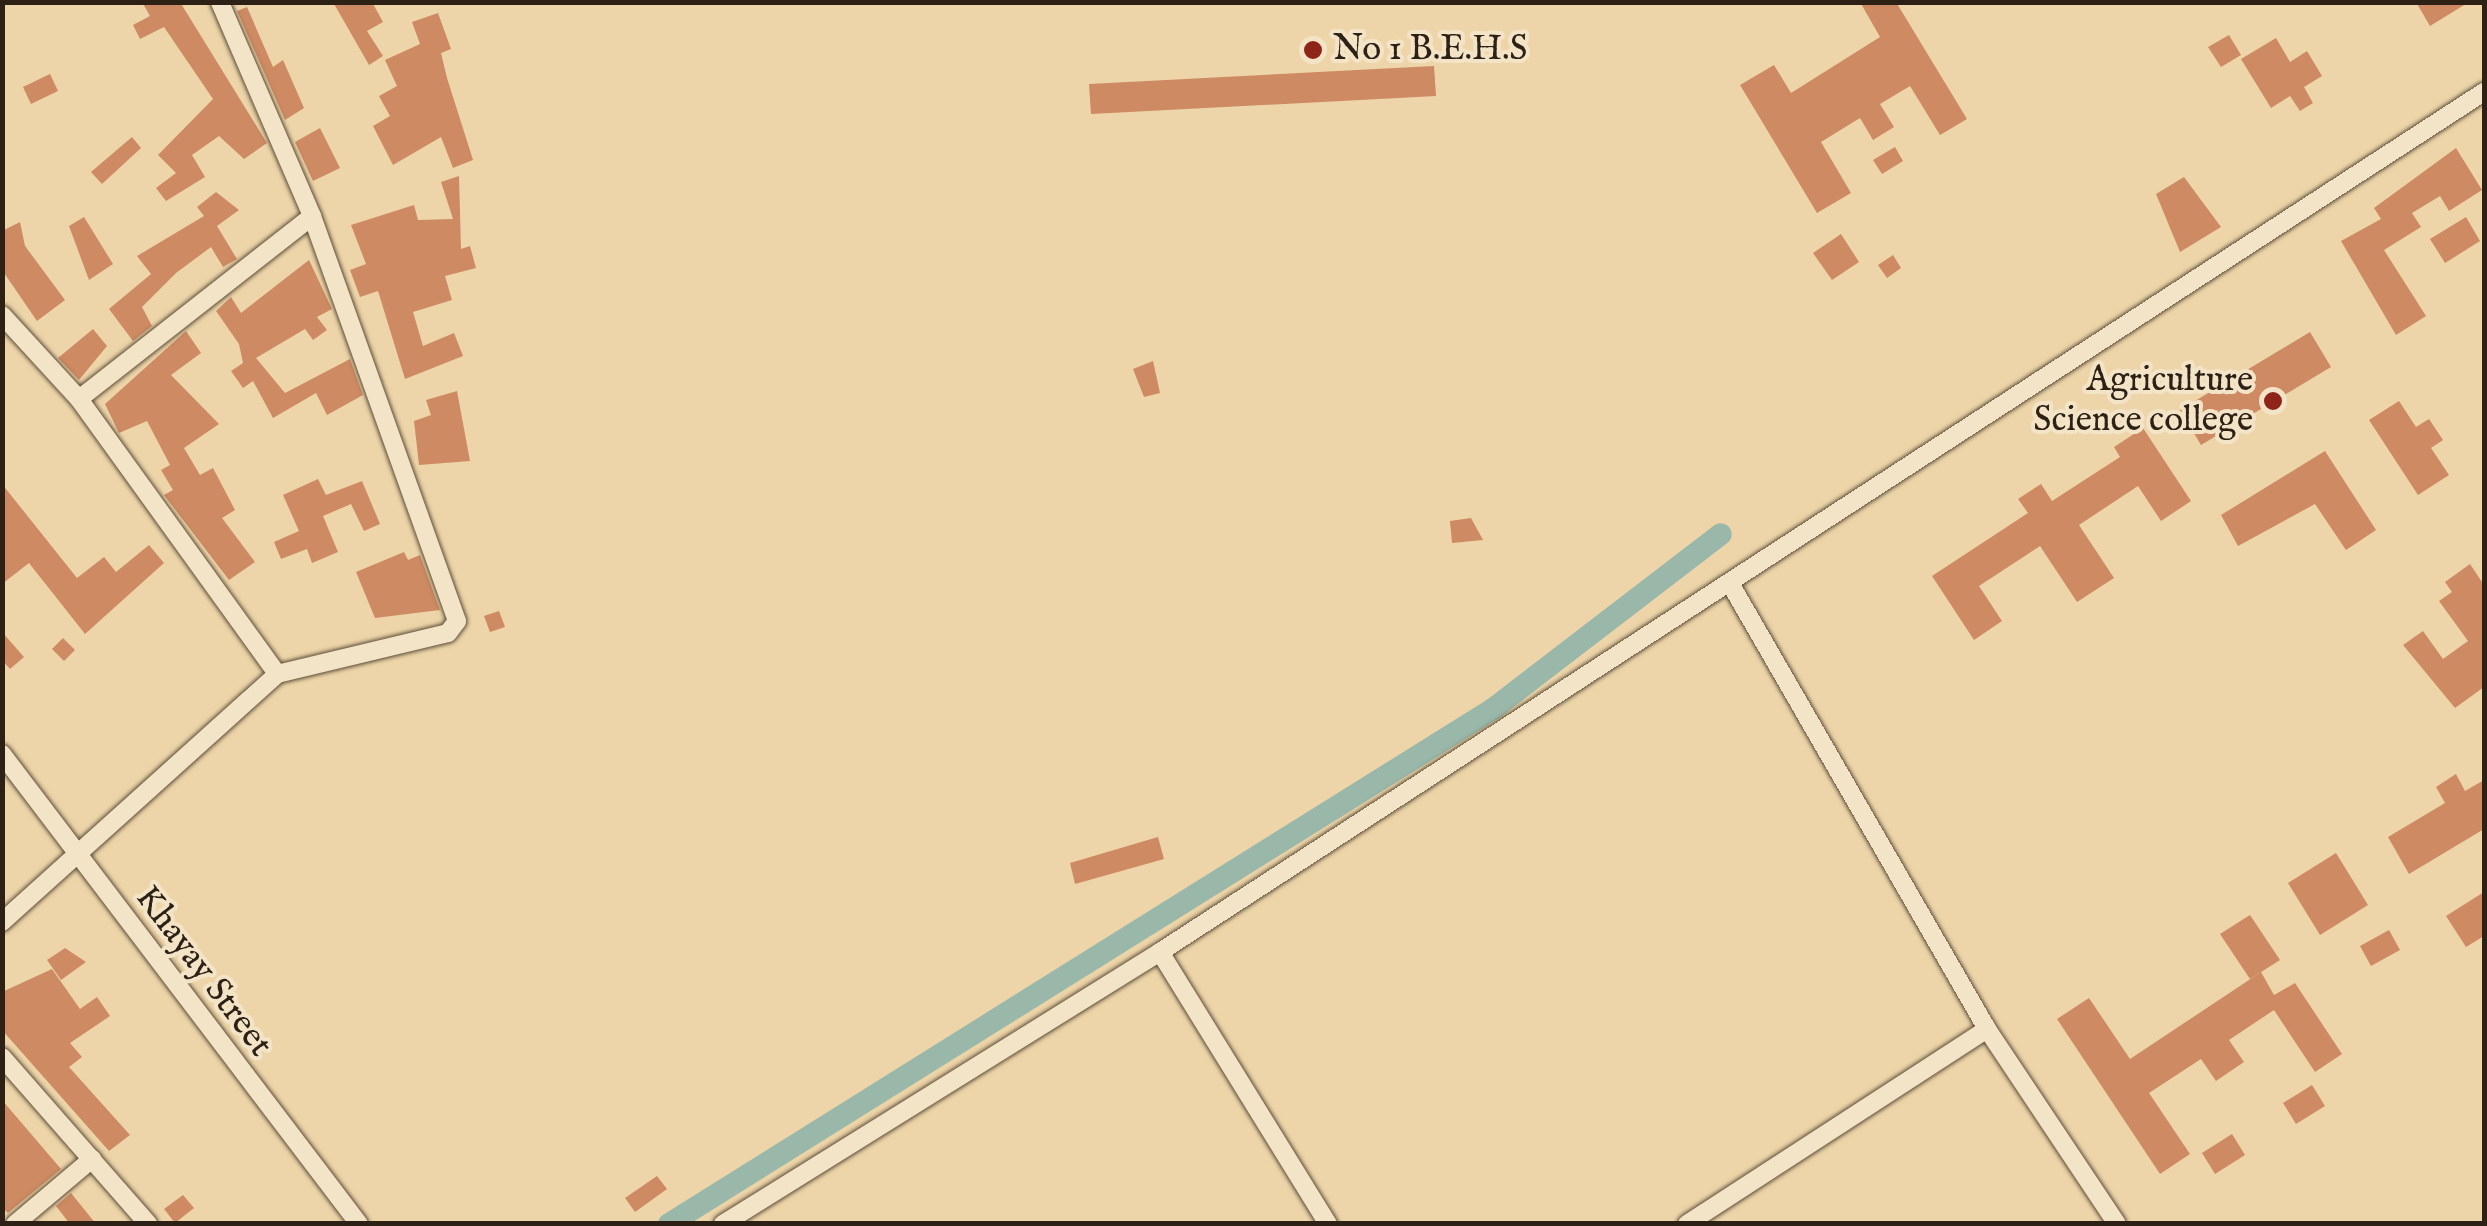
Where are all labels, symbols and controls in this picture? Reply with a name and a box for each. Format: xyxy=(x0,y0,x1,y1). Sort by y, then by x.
place label: No 1 B.E.H.S xyxy=(1333,29,1527,71)
marker: No 1 B.E.H.S xyxy=(1302,39,1324,61)
place label: Agriculture Science college xyxy=(2034,360,2253,442)
marker: Agriculture Science college xyxy=(2262,390,2284,412)
street label: Khayay Street xyxy=(125,879,281,1065)

